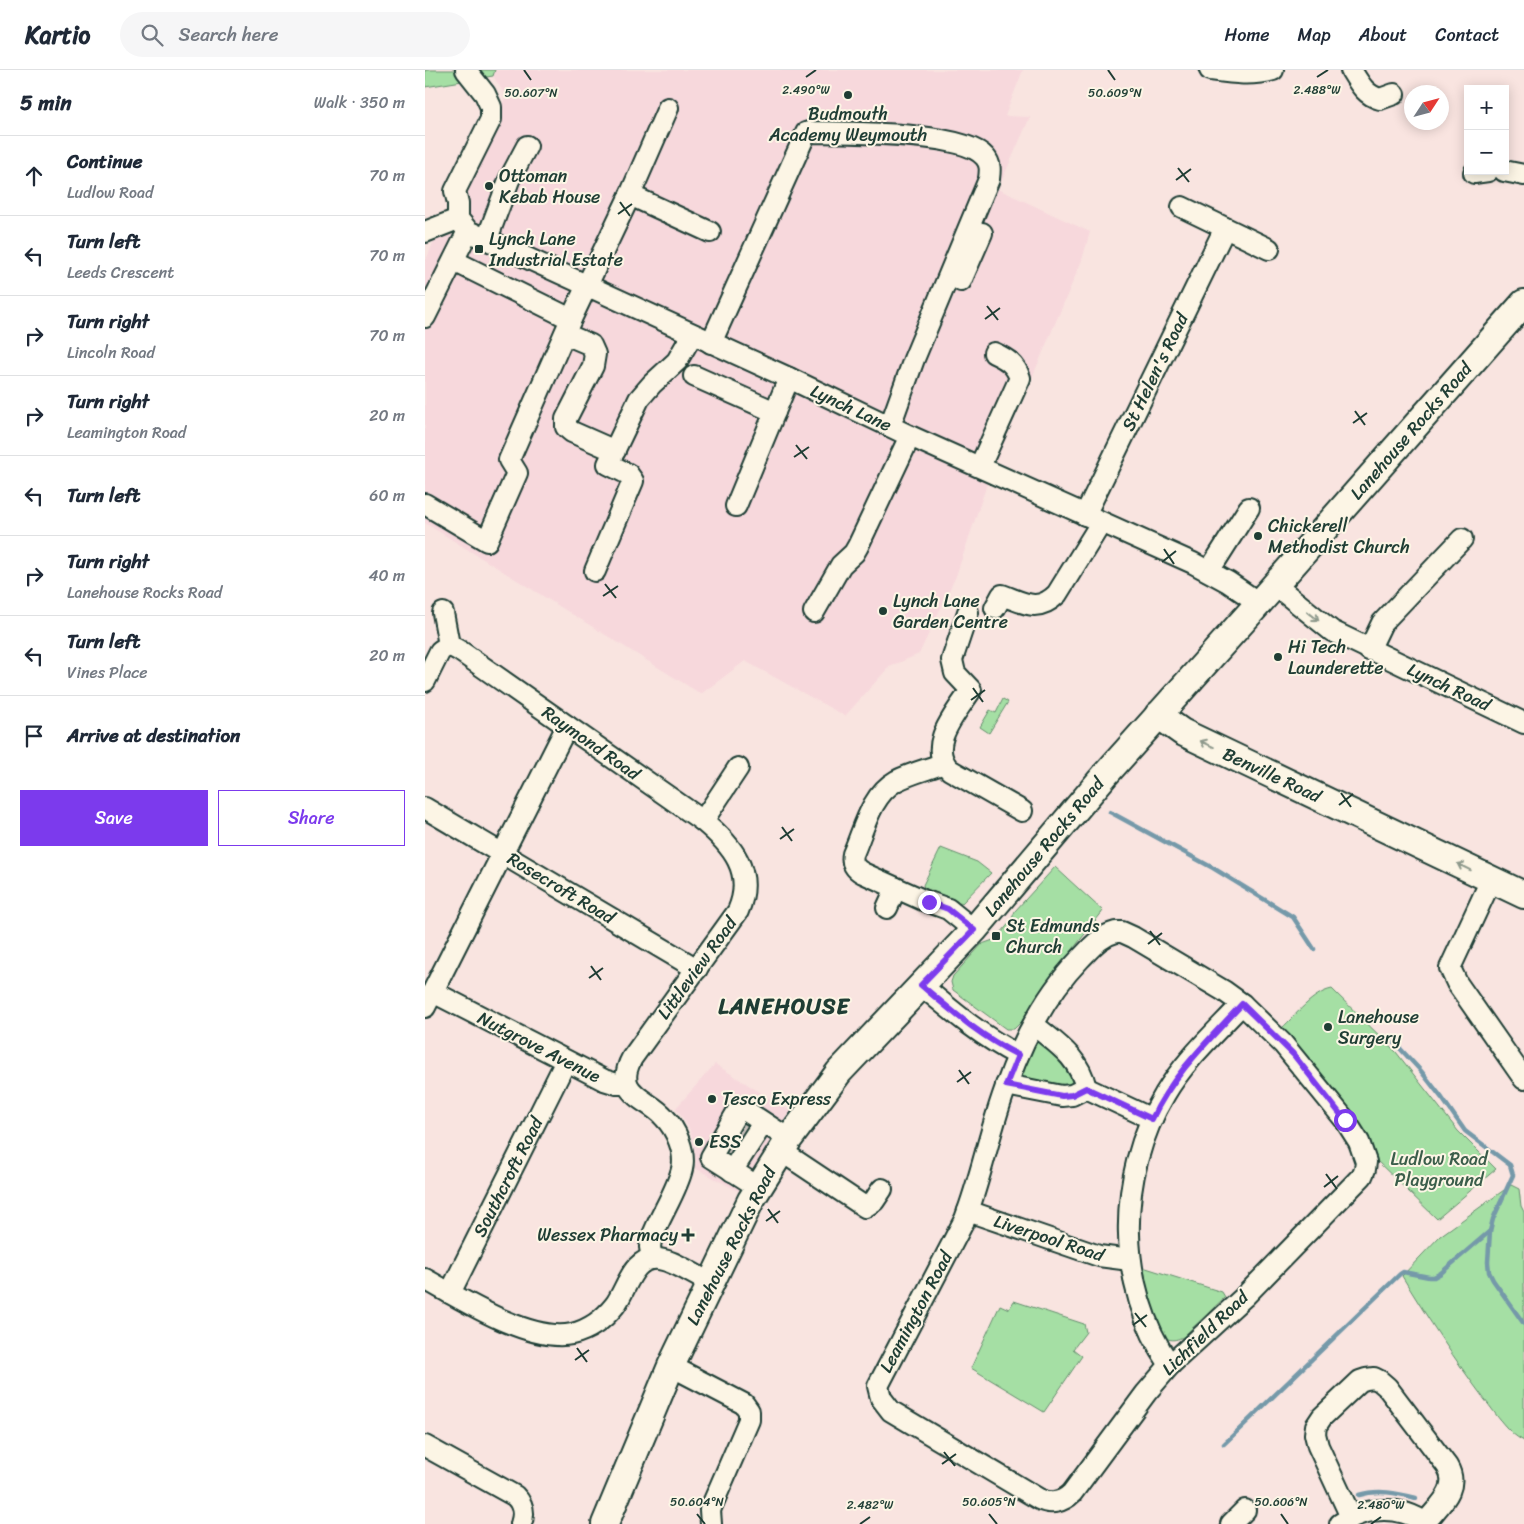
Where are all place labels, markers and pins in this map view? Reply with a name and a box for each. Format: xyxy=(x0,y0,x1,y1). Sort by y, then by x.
marker: Budmouth Academy Weymouth xyxy=(842,89,854,101)
place label: Budmouth Academy Weymouth xyxy=(768,98,927,151)
place label: Ottoman Kebab House xyxy=(499,160,600,213)
marker: Ottoman Kebab House xyxy=(483,180,495,192)
place label: Lynch Lane Industrial Estate xyxy=(488,223,623,276)
marker: Lynch Lane Industrial Estate xyxy=(473,243,485,255)
place label: Chickerell Methodist Church xyxy=(1268,510,1410,563)
marker: Chickerell Methodist Church xyxy=(1252,530,1264,542)
place label: Lynch Lane Garden Centre xyxy=(893,585,1008,638)
marker: Lynch Lane Garden Centre xyxy=(877,605,889,617)
place label: Hi Tech Launderette xyxy=(1288,631,1384,684)
marker: Hi Tech Launderette xyxy=(1272,651,1284,663)
place label: St Edmunds Church xyxy=(1006,910,1100,963)
marker: St Edmunds Church xyxy=(990,930,1002,942)
place label: Lanehouse Surgery xyxy=(1338,1001,1419,1054)
marker: Lanehouse Surgery xyxy=(1322,1021,1334,1033)
place label: Tesco Express xyxy=(722,1083,832,1115)
marker: Tesco Express xyxy=(706,1093,718,1105)
place label: ESS xyxy=(709,1126,742,1158)
marker: ESS xyxy=(693,1136,705,1148)
place label: Wessex Pharmacy xyxy=(537,1219,679,1251)
marker: Wessex Pharmacy xyxy=(682,1229,694,1241)

